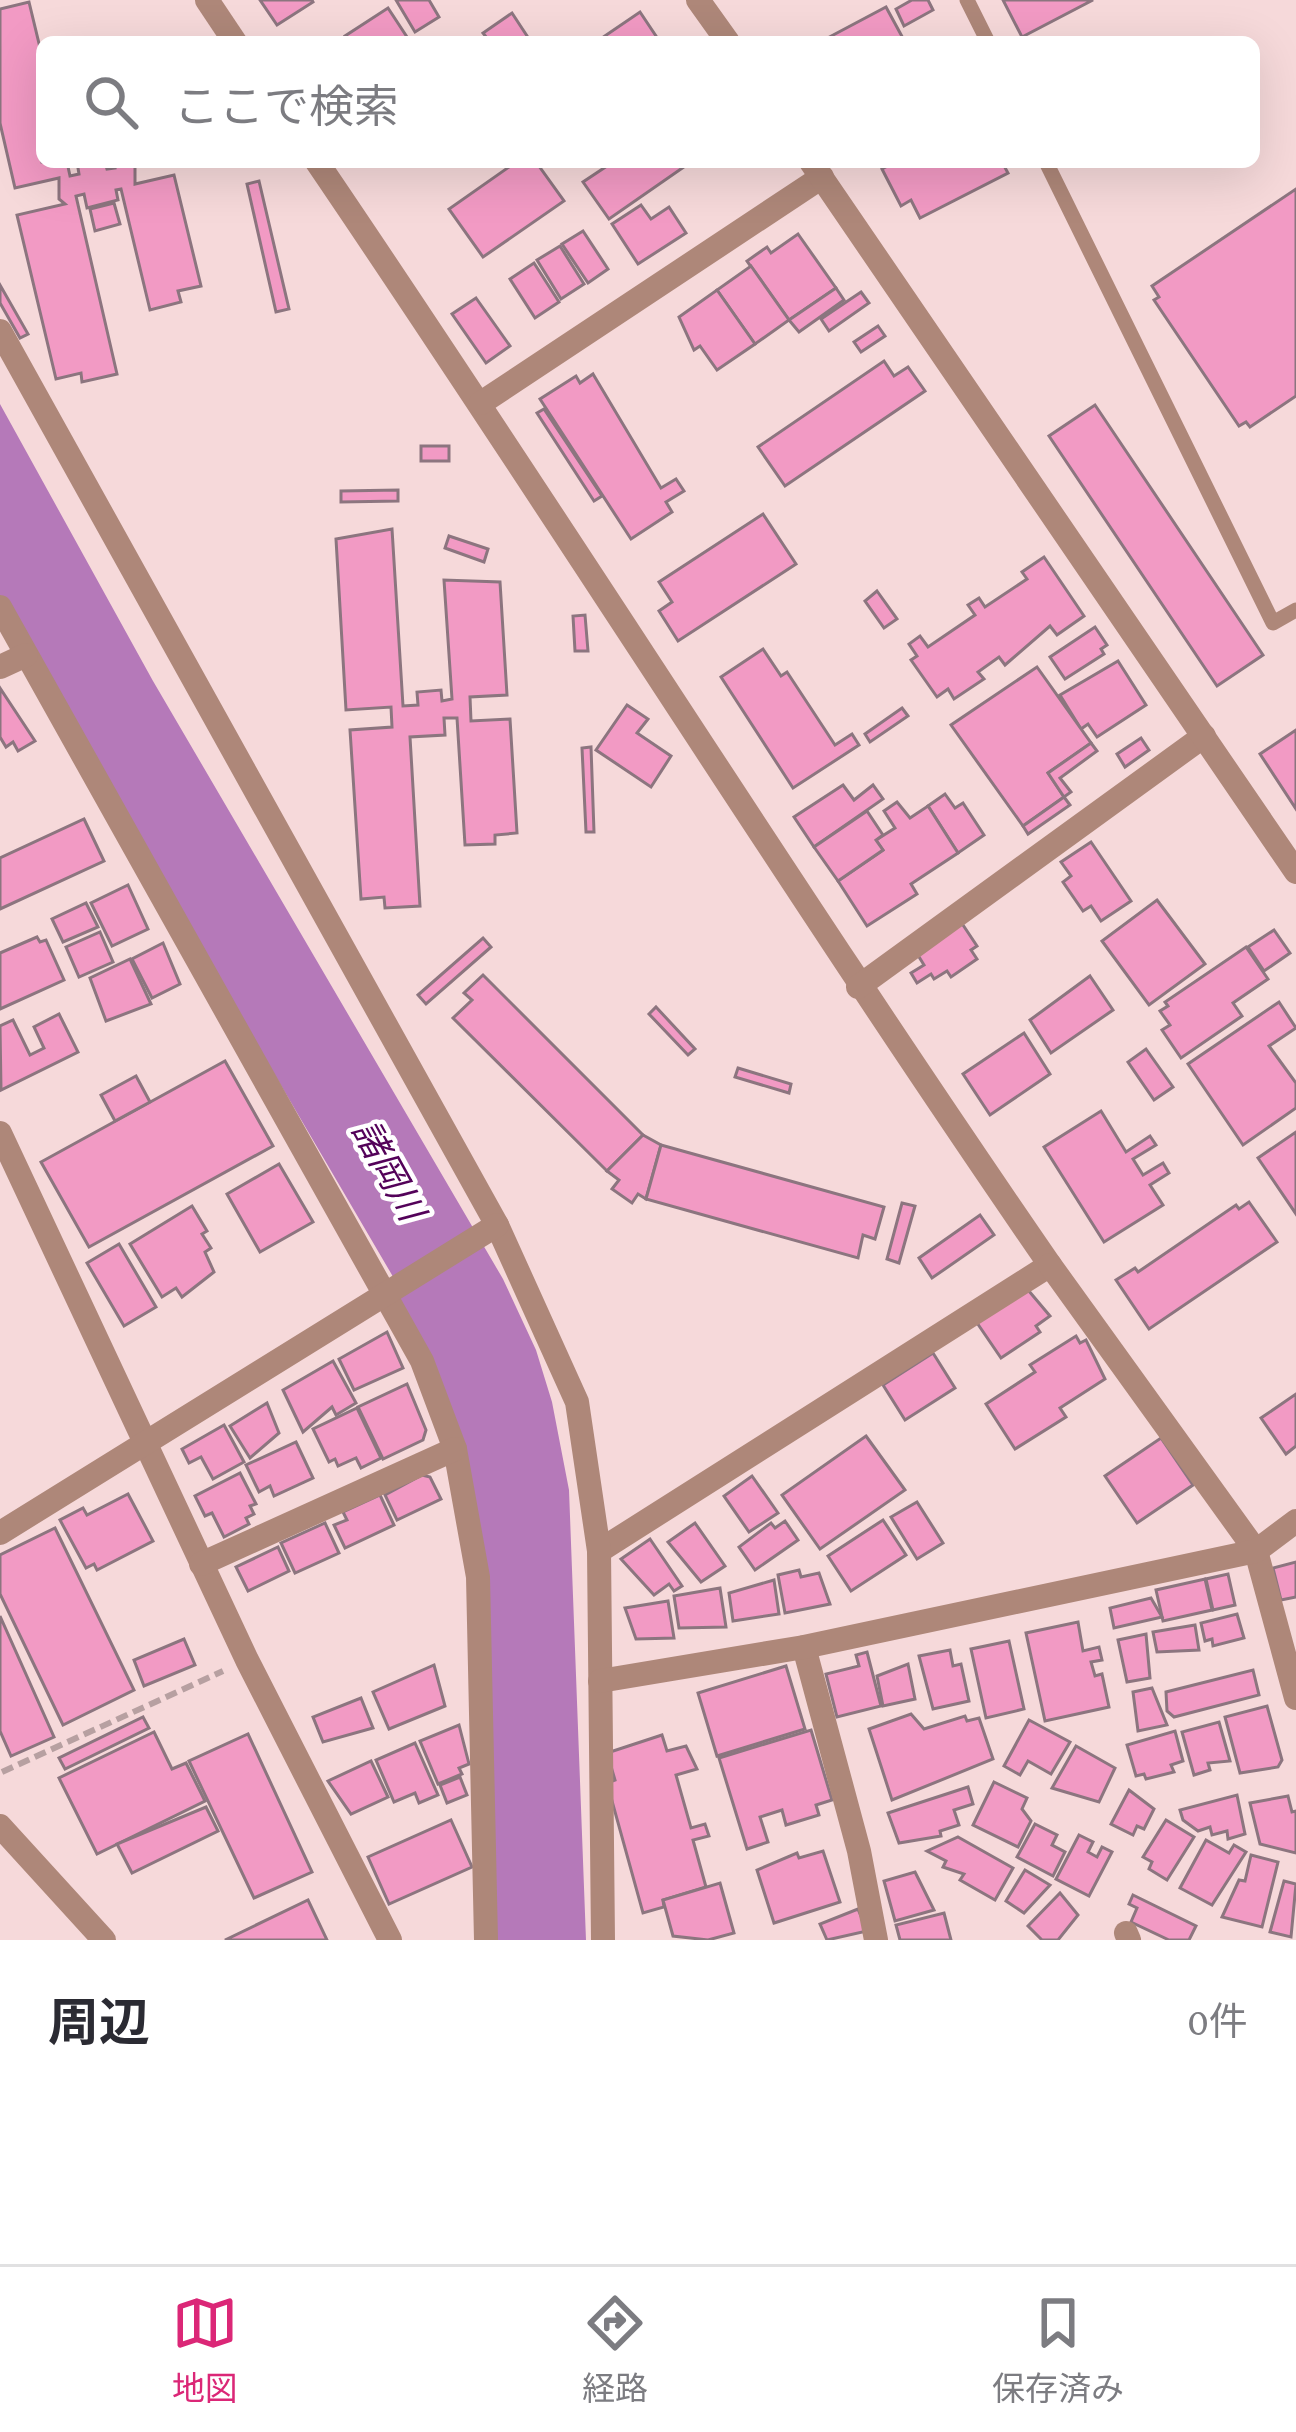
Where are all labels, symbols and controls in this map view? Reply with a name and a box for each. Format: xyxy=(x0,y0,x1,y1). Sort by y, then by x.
search box xyxy=(36,36,1260,168)
icon: search xyxy=(78,69,144,135)
text: ここで検索 xyxy=(174,82,399,132)
water label: 諸岡川 xyxy=(344,1114,434,1231)
text: 周辺 xyxy=(48,1994,150,2051)
text: 0件 xyxy=(1187,2000,1248,2043)
tab: 地図 xyxy=(172,2290,238,2410)
tab: 経路 xyxy=(582,2290,648,2410)
tab: 保存済み xyxy=(992,2290,1124,2410)

